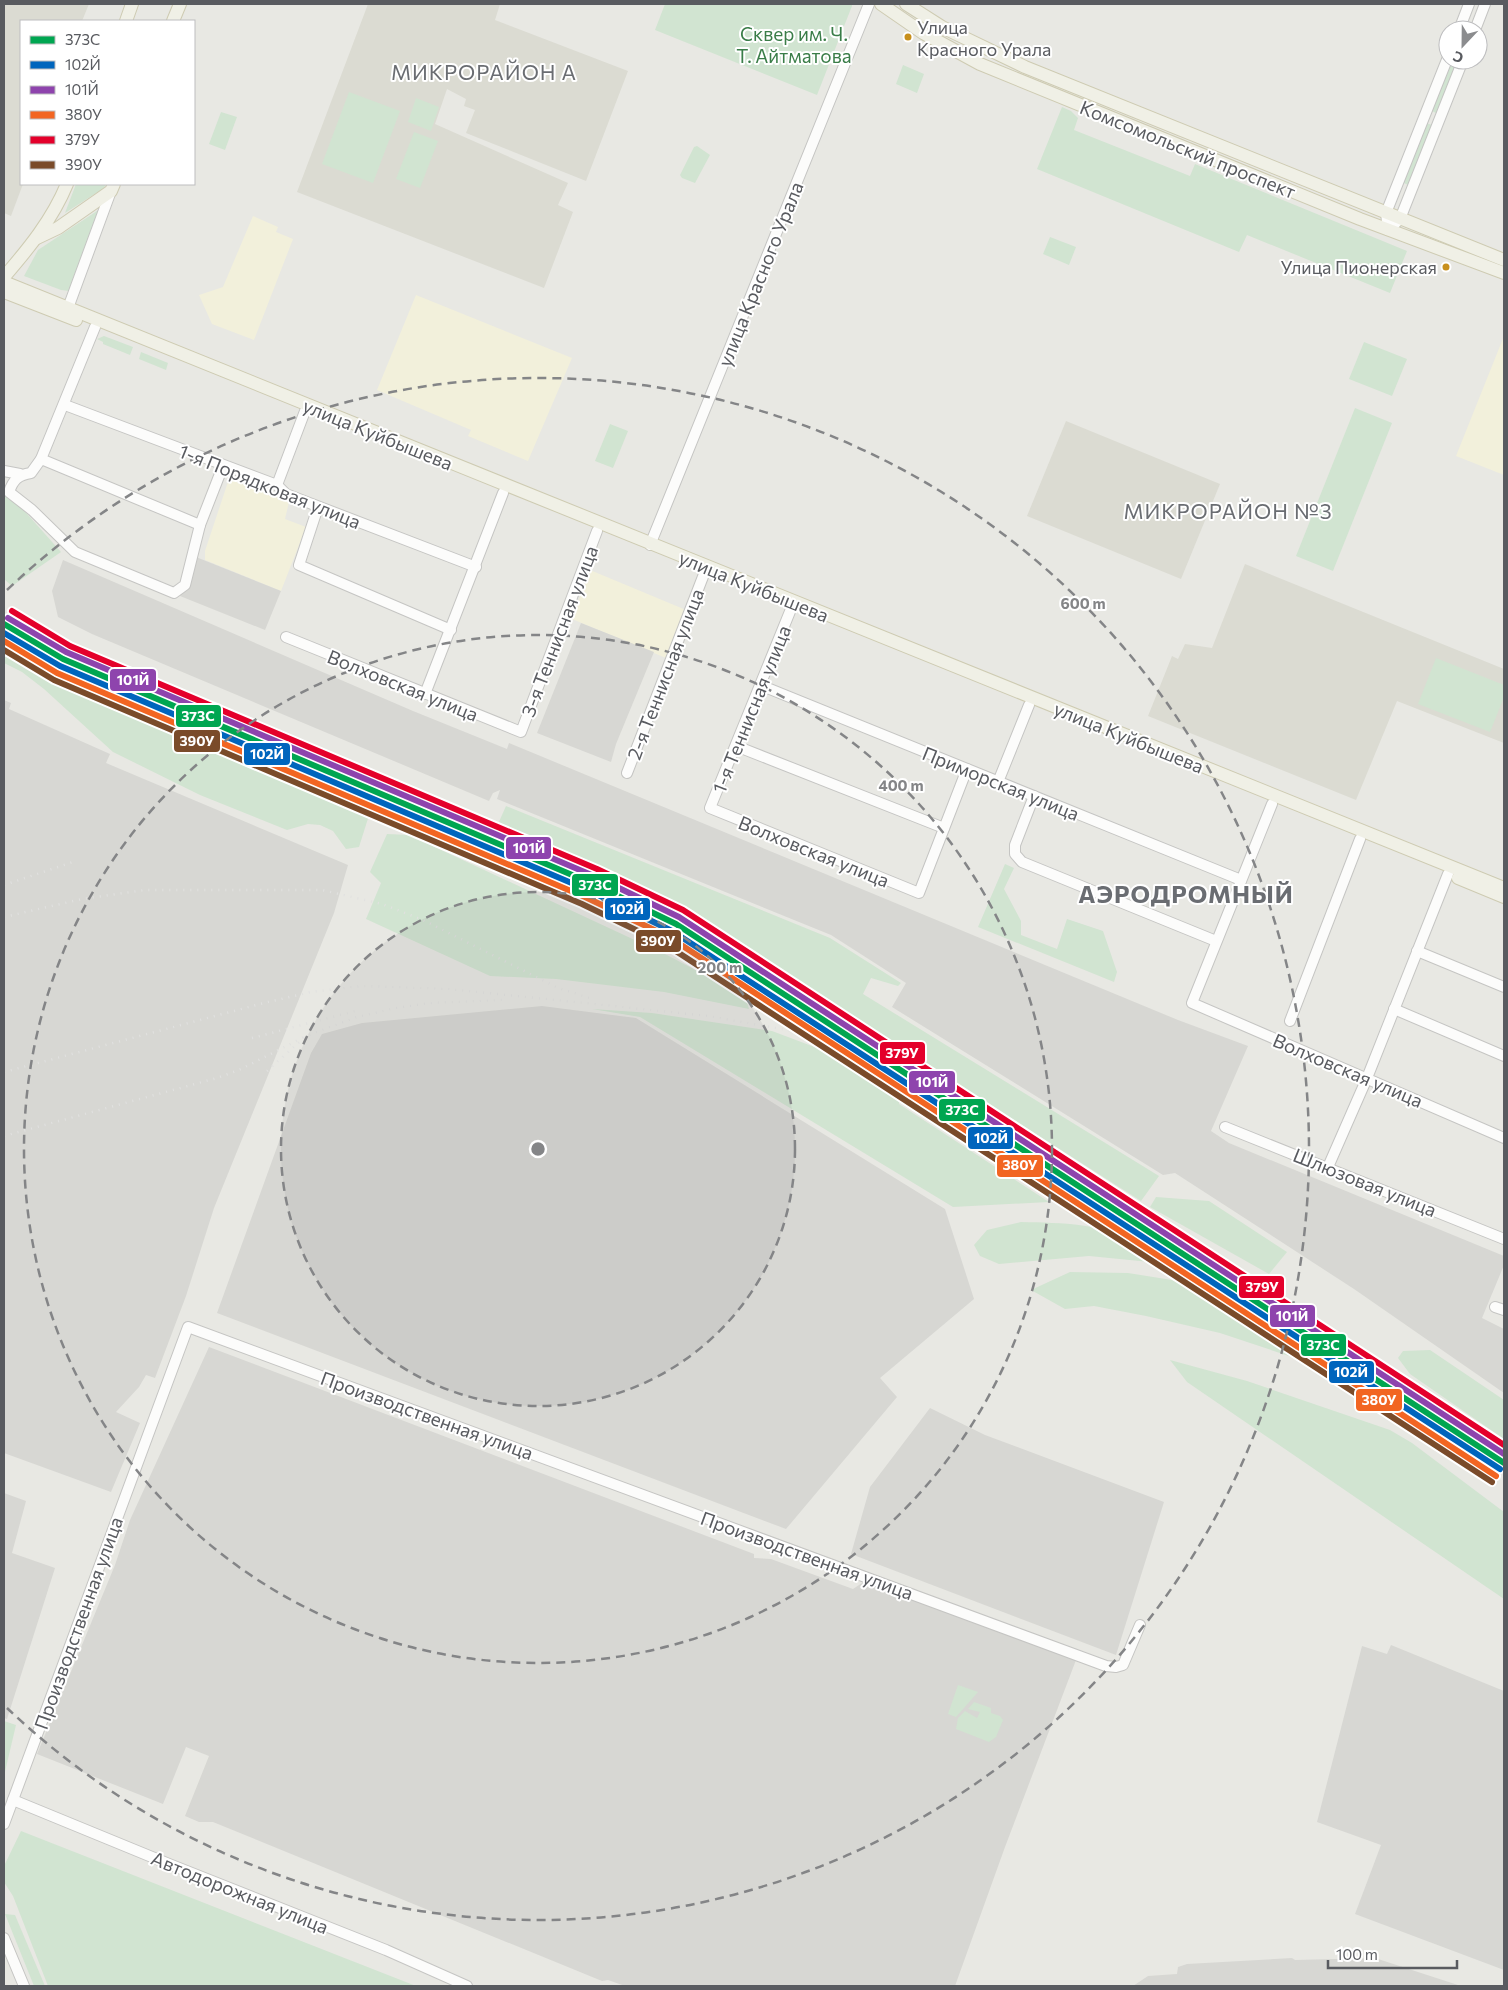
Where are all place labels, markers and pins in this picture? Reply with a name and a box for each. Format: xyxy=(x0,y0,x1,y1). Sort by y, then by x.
place label: Улица Красного Урала xyxy=(917,16,1051,60)
marker: Улица Красного Урала xyxy=(903,32,913,42)
place label: Улица Пионерская xyxy=(1281,256,1437,278)
marker: Улица Пионерская xyxy=(1441,262,1451,272)
centre of rings xyxy=(529,1140,547,1158)

